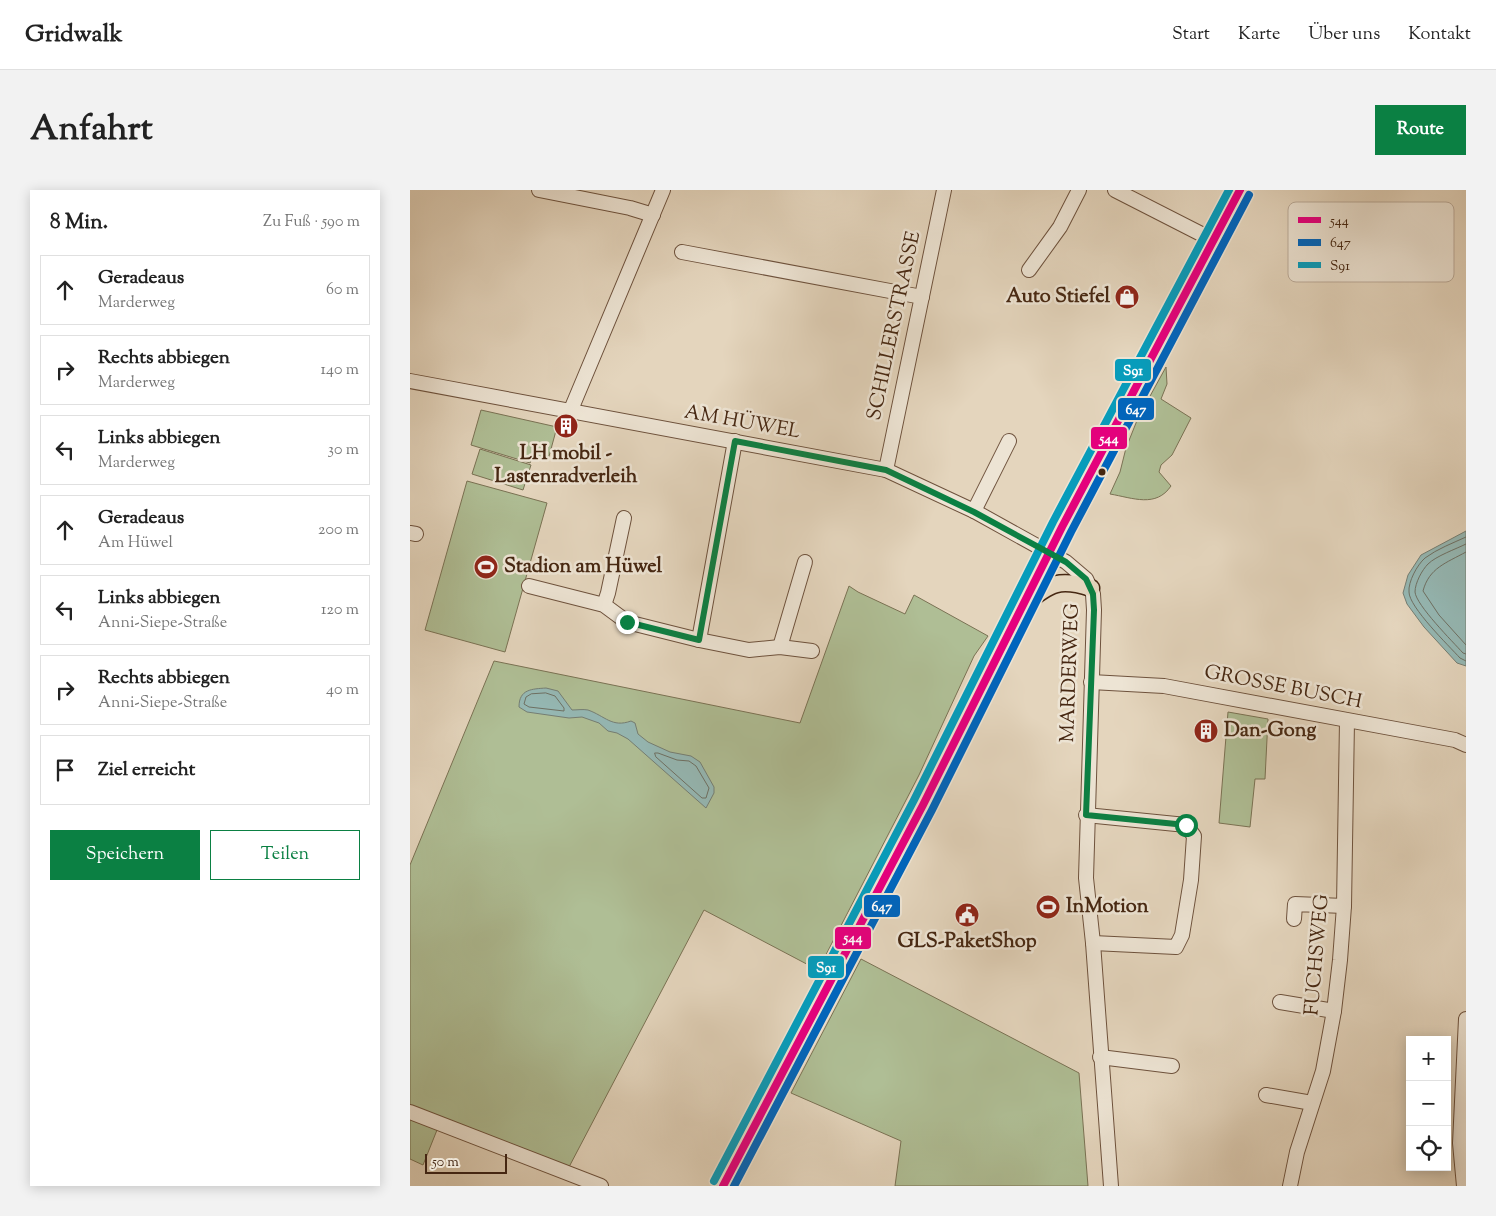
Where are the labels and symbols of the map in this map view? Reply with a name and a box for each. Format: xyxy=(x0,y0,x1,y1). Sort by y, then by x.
legend xyxy=(1288,202,1454,282)
text: 544 xyxy=(1329,212,1349,232)
street label: SCHILLERSTRASSE xyxy=(861,229,929,423)
text: 647 xyxy=(1330,234,1351,254)
text: S91 xyxy=(1330,257,1350,277)
place label: Auto Stiefel xyxy=(1006,283,1110,312)
shop icon: Auto Stiefel xyxy=(1114,284,1140,310)
line badge: S91 xyxy=(1114,358,1152,382)
text: S91 xyxy=(1123,362,1143,382)
line badge: 647 xyxy=(1117,397,1155,421)
street label: AM HÜWEL xyxy=(682,398,802,447)
text: 647 xyxy=(1126,401,1147,421)
building icon: LH mobil - Lastenradverleih xyxy=(553,413,579,439)
line badge: 544 xyxy=(1090,426,1128,450)
text: 544 xyxy=(1099,430,1118,450)
place label: LH mobil - Lastenradverleih xyxy=(494,440,638,492)
unlabelled marker xyxy=(1097,467,1107,477)
place label: Stadion am Hüwel xyxy=(504,553,663,582)
sports icon: Stadion am Hüwel xyxy=(473,554,499,580)
street label: MARDERWEG xyxy=(1054,603,1088,743)
route end xyxy=(616,611,639,634)
street label: GROSSE BUSCH xyxy=(1202,658,1365,718)
place label: Dan-Gong xyxy=(1224,717,1316,746)
building icon: Dan-Gong xyxy=(1193,718,1219,744)
route start xyxy=(1175,814,1198,837)
place label: InMotion xyxy=(1066,893,1149,922)
street label: FUCHSWEG xyxy=(1298,893,1338,1017)
line badge: 647 xyxy=(863,894,901,918)
sports icon: InMotion xyxy=(1035,894,1061,920)
text: 647 xyxy=(872,898,893,918)
public building icon: GLS-PaketShop xyxy=(954,902,980,928)
line badge: 544 xyxy=(834,926,872,950)
place label: GLS-PaketShop xyxy=(897,928,1037,957)
text: 544 xyxy=(843,929,862,949)
line badge: S91 xyxy=(807,955,845,979)
text: S91 xyxy=(816,959,836,979)
scale bar xyxy=(425,1151,508,1174)

